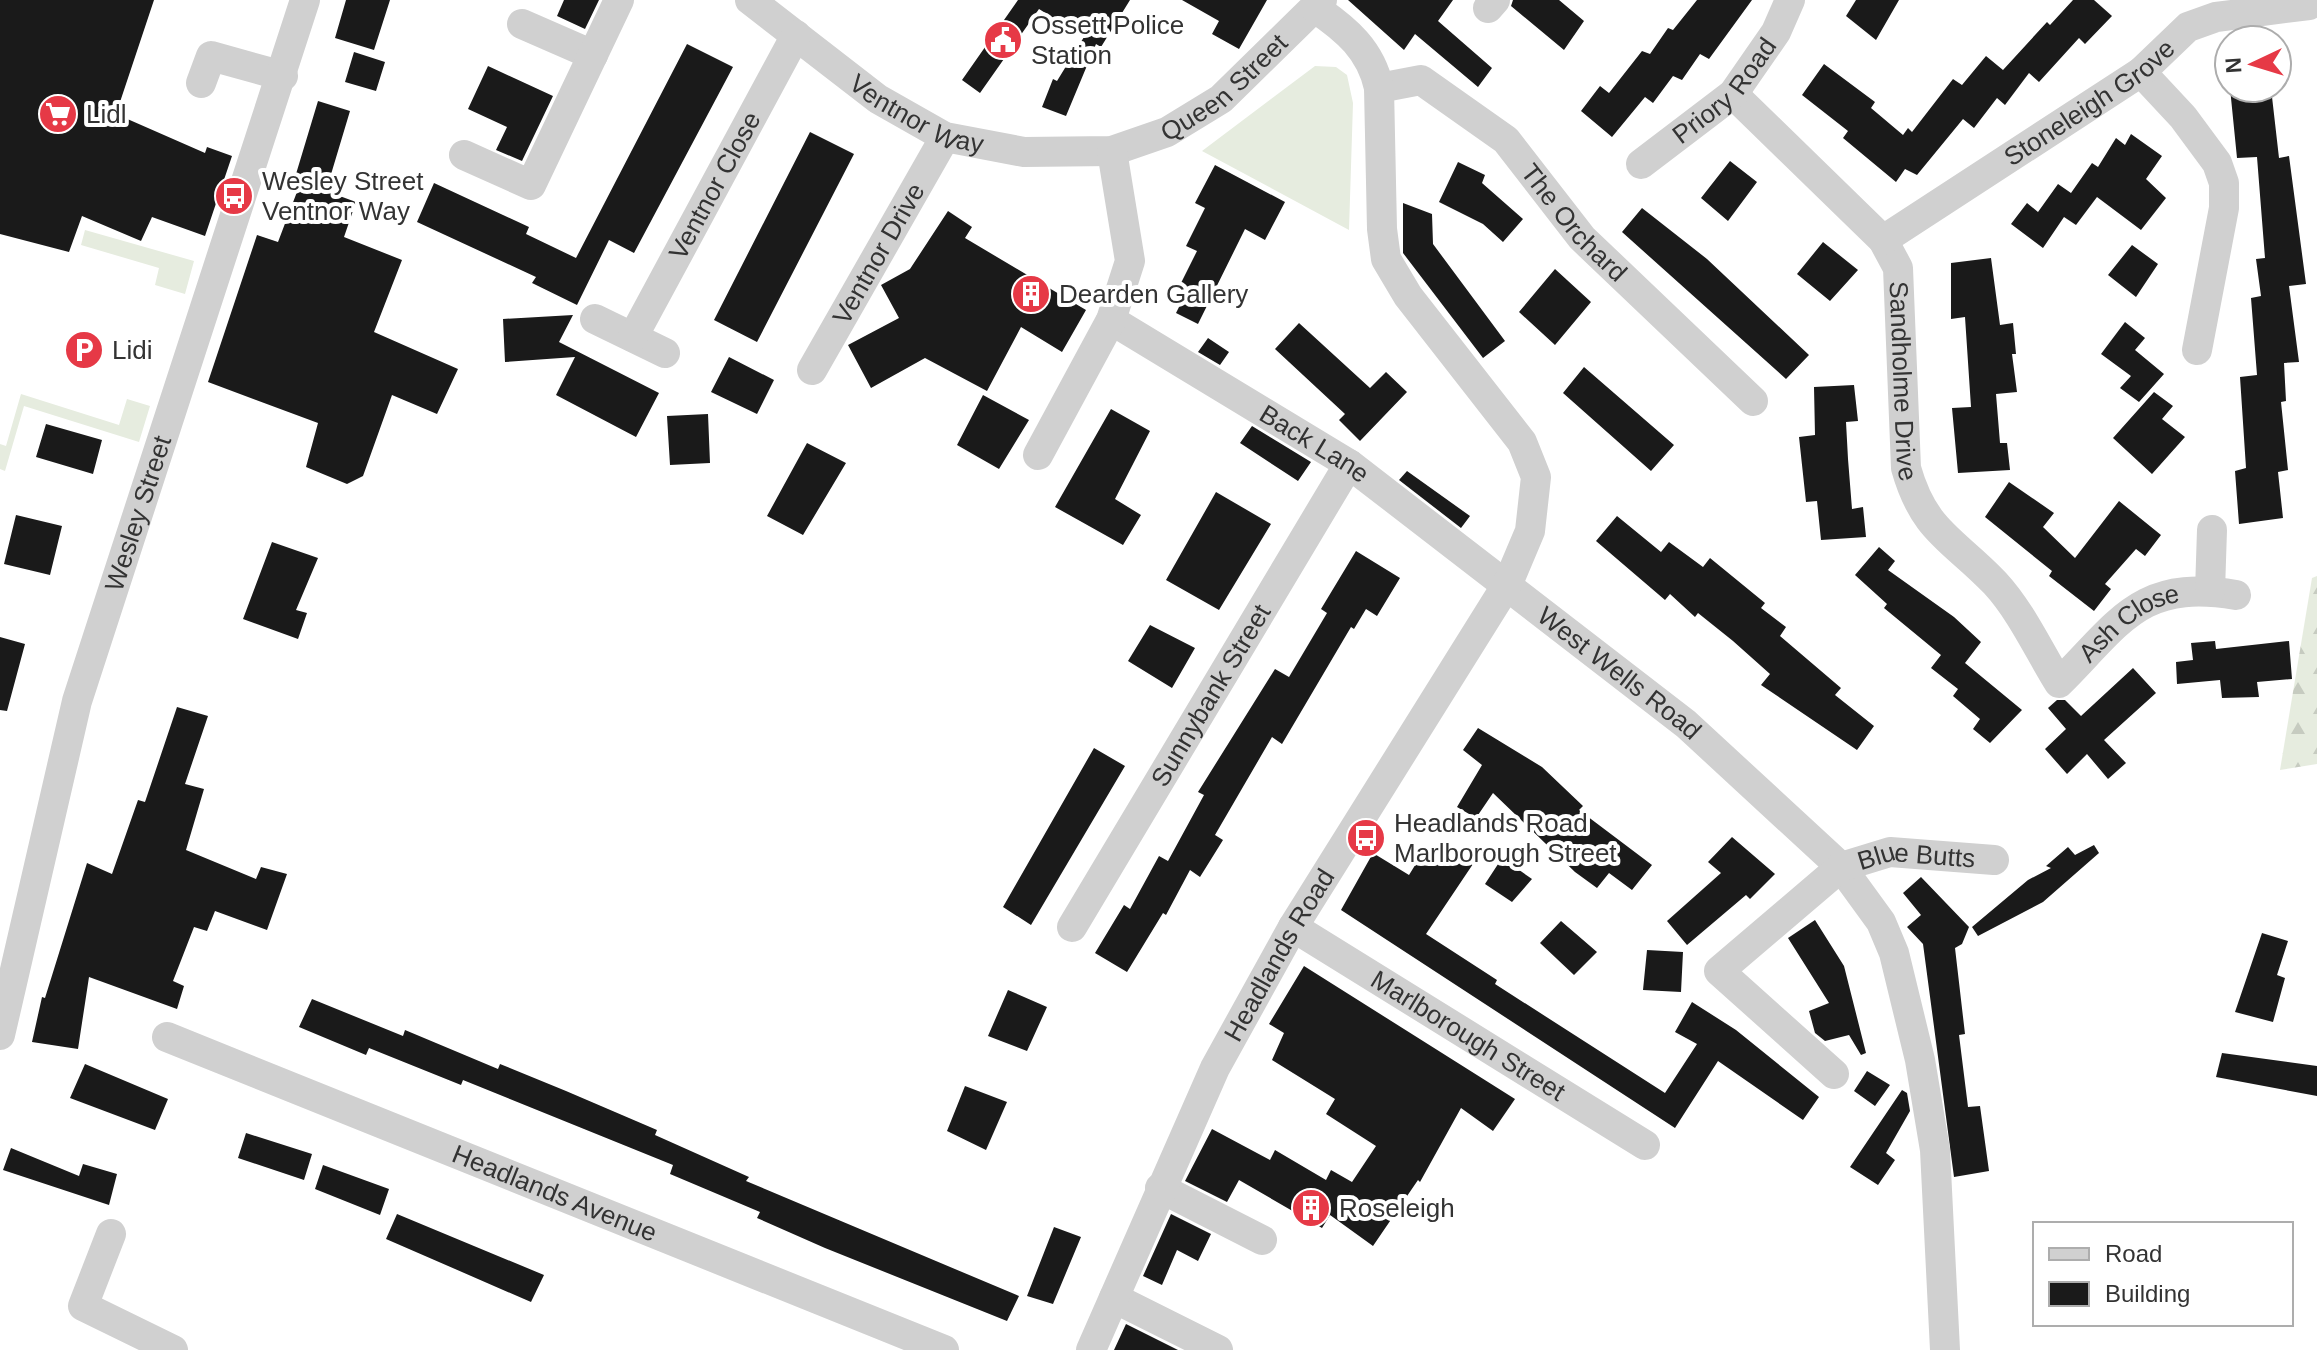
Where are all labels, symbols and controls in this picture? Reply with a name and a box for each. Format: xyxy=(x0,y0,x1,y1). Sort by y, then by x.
place label: Ossett Police Station xyxy=(1031,10,1184,70)
public building icon: Ossett Police Station xyxy=(982,19,1024,61)
north arrow xyxy=(2213,24,2293,104)
street label: Queen Street xyxy=(1155,27,1294,147)
street label: Priory Road xyxy=(1666,32,1782,150)
street label: Stoneleigh Grove xyxy=(1998,33,2181,172)
text: N xyxy=(2221,57,2247,74)
street label: Ventnor Way xyxy=(844,68,986,159)
supermarket icon: Lidl xyxy=(37,93,79,135)
place label: Lidl xyxy=(86,99,126,129)
street label: Ventnor Close xyxy=(663,107,767,265)
street label: The Orchard xyxy=(1515,158,1633,288)
place label: Wesley Street Ventnor Way xyxy=(262,166,424,226)
bus stop icon: Wesley Street Ventnor Way xyxy=(213,175,255,217)
street label: Ventnor Drive xyxy=(826,178,931,330)
building icon: Dearden Gallery xyxy=(1010,273,1052,315)
place label: Dearden Gallery xyxy=(1059,279,1248,309)
street label: Sandholme Drive xyxy=(1884,281,1924,485)
parking icon: Lidi xyxy=(63,329,105,371)
place label: Lidi xyxy=(112,335,152,365)
street label: Back Lane xyxy=(1254,399,1375,489)
street label: Wesley Street xyxy=(99,431,177,595)
street label: Ash Close xyxy=(2072,578,2182,668)
street label: Sunnybank Street xyxy=(1145,598,1277,792)
street label: West Wells Road xyxy=(1532,600,1708,746)
place label: Headlands Road Marlborough Street xyxy=(1394,808,1617,868)
bus stop icon: Headlands Road Marlborough Street xyxy=(1345,817,1387,859)
street label: Blue Butts xyxy=(1854,836,1976,876)
street label: Headlands Road xyxy=(1218,863,1341,1046)
street label: Marlborough Street xyxy=(1366,964,1571,1107)
street label: Headlands Avenue xyxy=(448,1139,661,1248)
building icon: Roseleigh xyxy=(1290,1187,1332,1229)
place label: Roseleigh xyxy=(1339,1193,1455,1223)
legend xyxy=(2033,1222,2293,1326)
text: Road xyxy=(2105,1240,2162,1267)
text: Building xyxy=(2105,1280,2190,1307)

